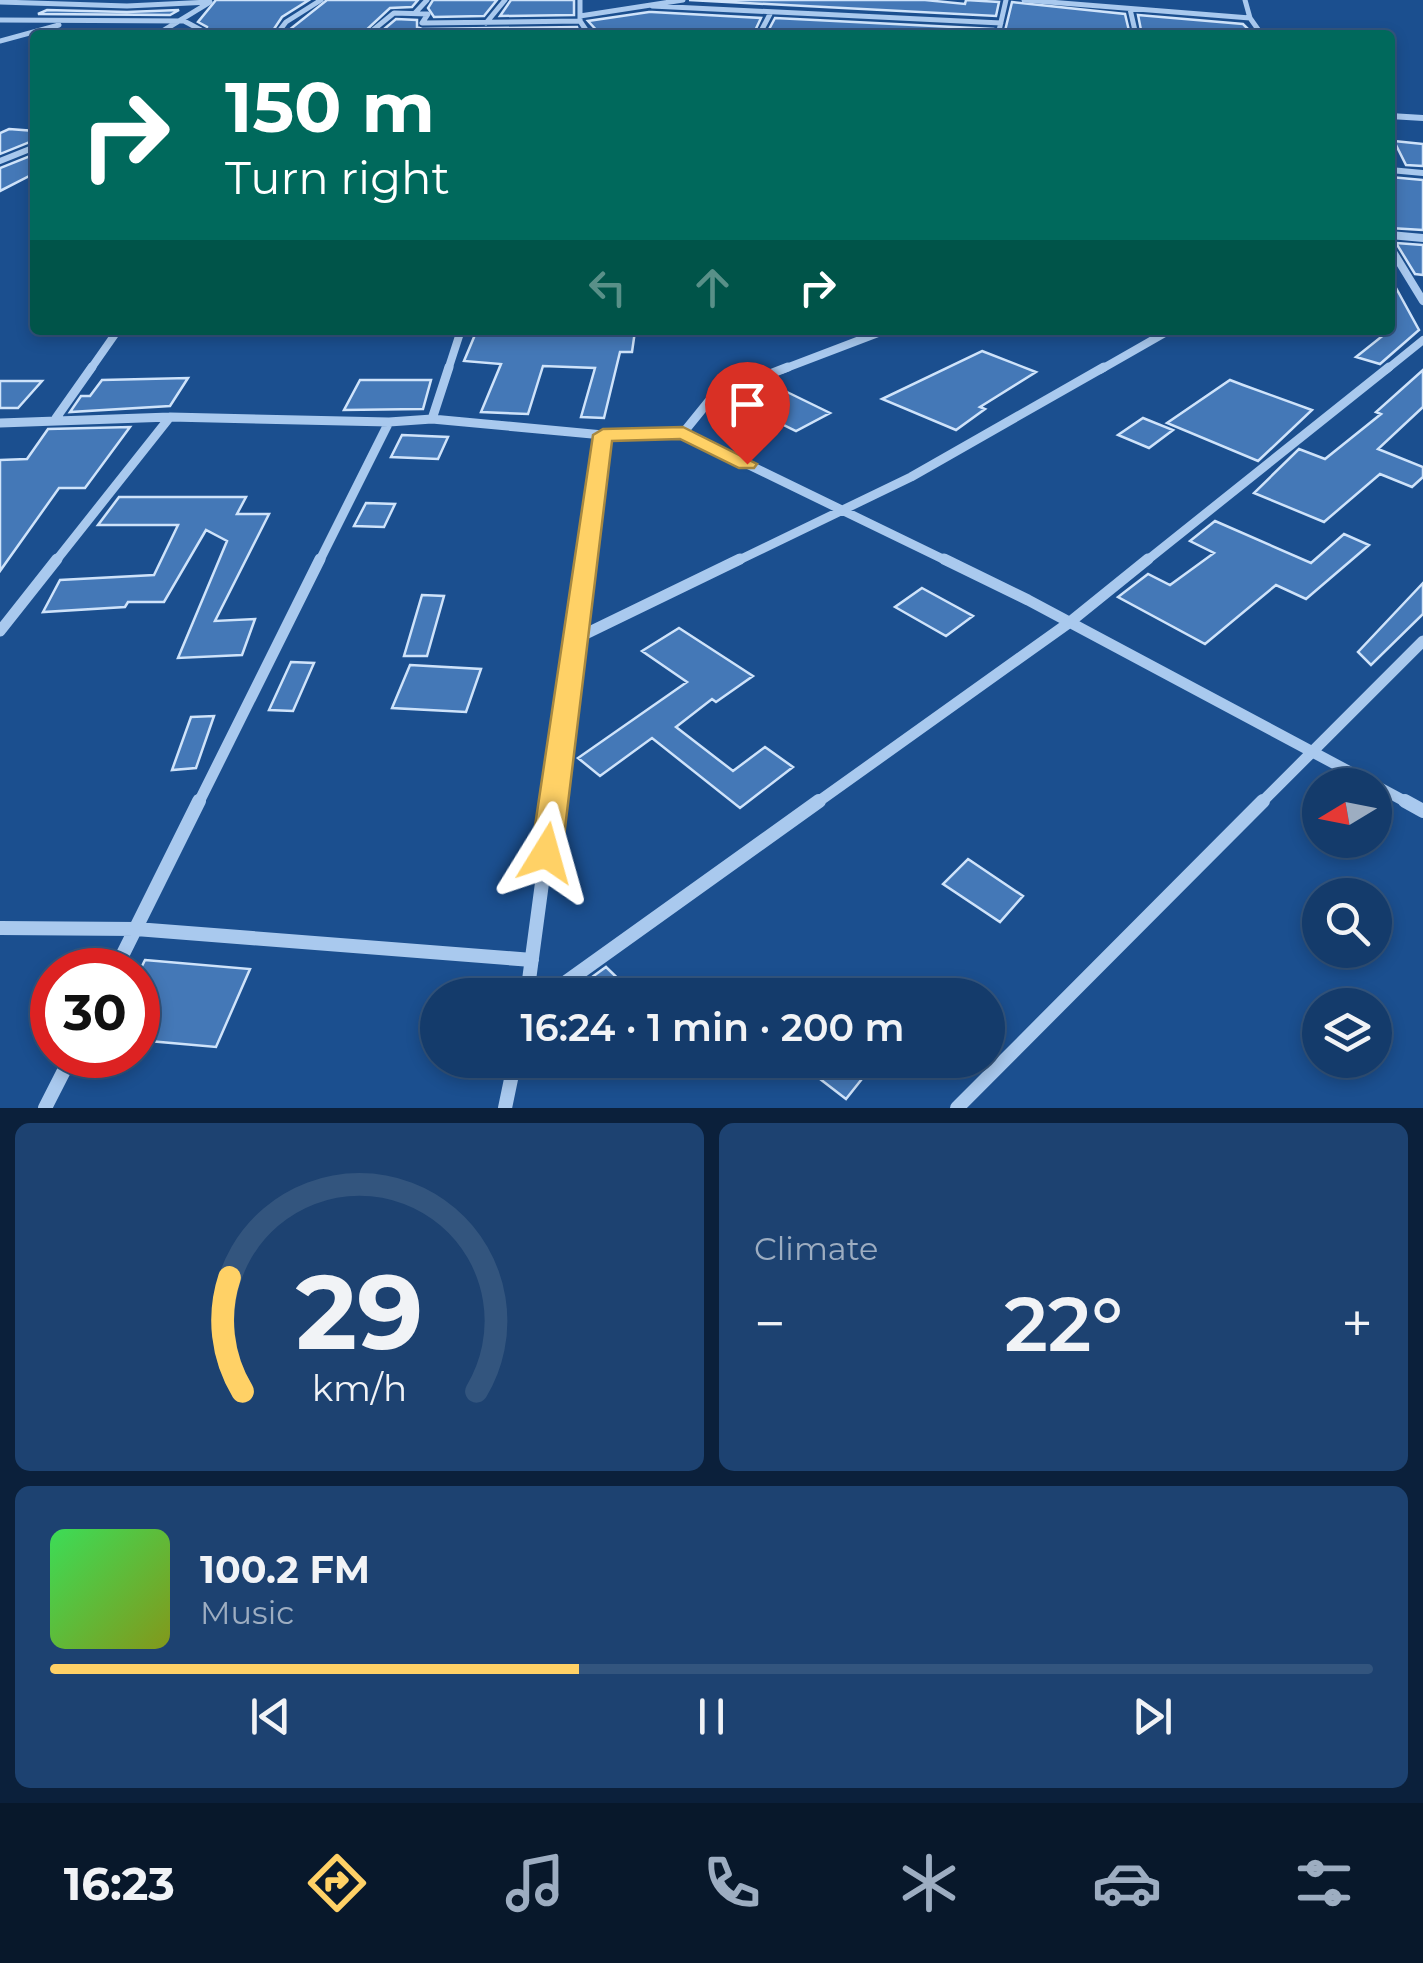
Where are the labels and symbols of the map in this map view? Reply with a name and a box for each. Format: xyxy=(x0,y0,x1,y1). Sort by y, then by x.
pin xyxy=(705,362,790,465)
north arrow xyxy=(1302,768,1392,858)
position arrow xyxy=(494,801,598,905)
speed limit sign: 30 xyxy=(30,948,160,1078)

